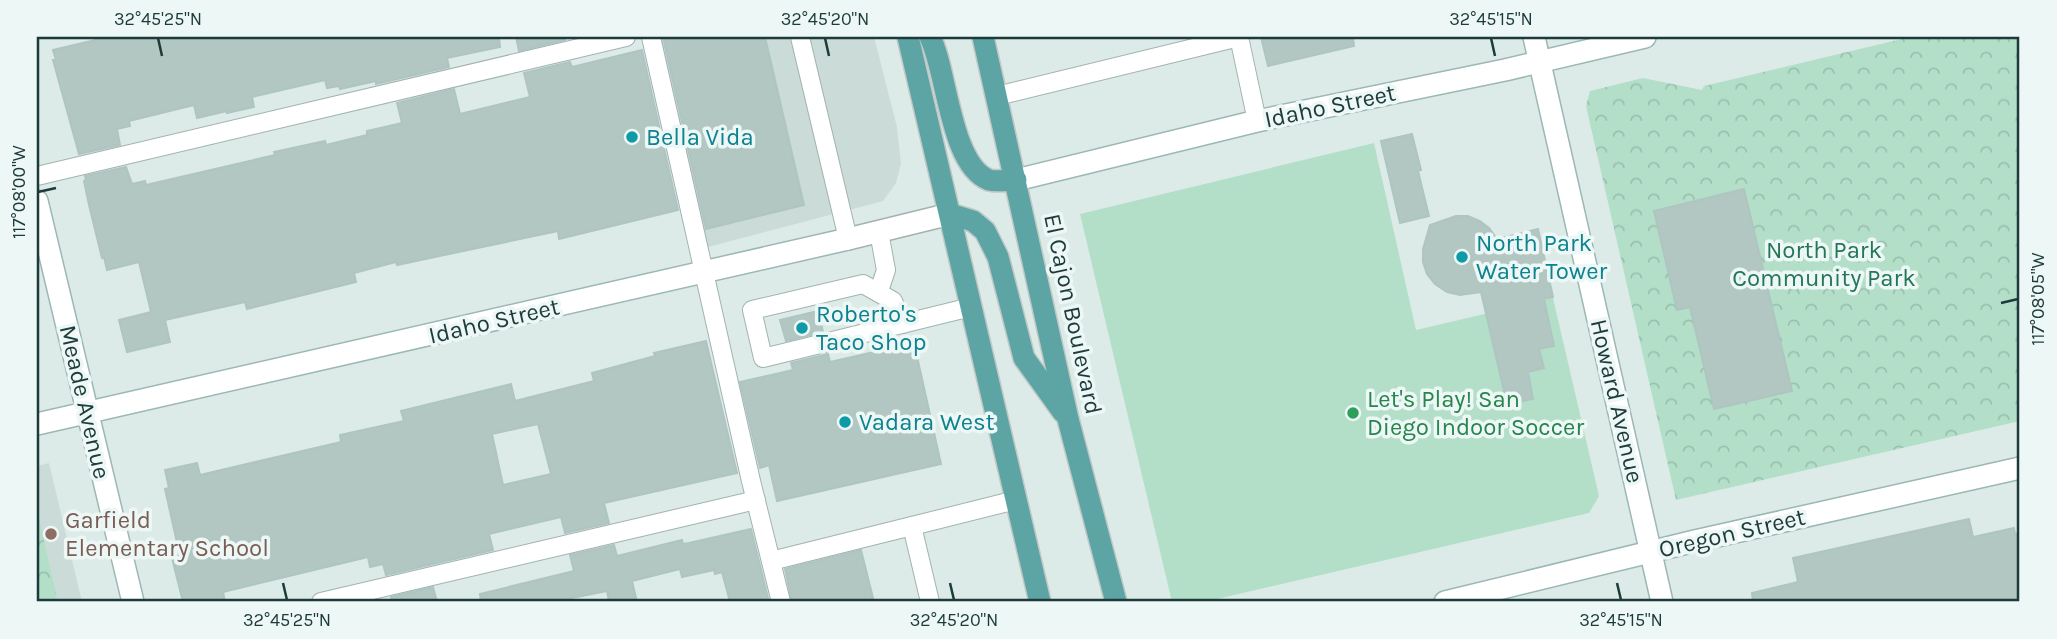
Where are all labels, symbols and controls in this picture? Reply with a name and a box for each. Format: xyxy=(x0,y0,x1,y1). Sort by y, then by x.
text: 32°45'25"N xyxy=(114,8,202,30)
text: 32°45'20"N xyxy=(781,8,869,30)
text: 32°45'15"N xyxy=(1449,8,1533,30)
street label: Idaho Street xyxy=(1262,78,1398,134)
place label: Bella Vida xyxy=(646,123,754,151)
marker: Bella Vida xyxy=(624,129,640,145)
text: 117°08'00"W xyxy=(8,145,30,239)
street label: El Cajon Boulevard xyxy=(1038,211,1108,417)
place label: North Park Water Tower xyxy=(1476,229,1608,285)
park label: North Park Community Park xyxy=(1732,236,1916,292)
marker: North Park Water Tower xyxy=(1454,249,1470,265)
text: 117°08'05"W xyxy=(2027,252,2049,346)
street label: Idaho Street xyxy=(426,292,562,350)
place label: Roberto's Taco Shop xyxy=(816,300,926,356)
street label: Howard Avenue xyxy=(1585,316,1649,486)
marker: Roberto's Taco Shop xyxy=(794,320,810,336)
street label: Meade Avenue xyxy=(54,322,116,482)
place label: Let's Play! San Diego Indoor Soccer xyxy=(1367,385,1584,441)
marker: Let's Play! San Diego Indoor Soccer xyxy=(1345,405,1361,421)
place label: Vadara West xyxy=(859,408,995,436)
marker: Vadara West xyxy=(837,414,853,430)
street label: Oregon Street xyxy=(1656,503,1808,563)
place label: Garfield Elementary School xyxy=(65,506,269,562)
marker: Garfield Elementary School xyxy=(43,526,59,542)
text: 32°45'25"N xyxy=(243,609,331,631)
text: 32°45'20"N xyxy=(910,609,998,631)
text: 32°45'15"N xyxy=(1579,609,1663,631)

